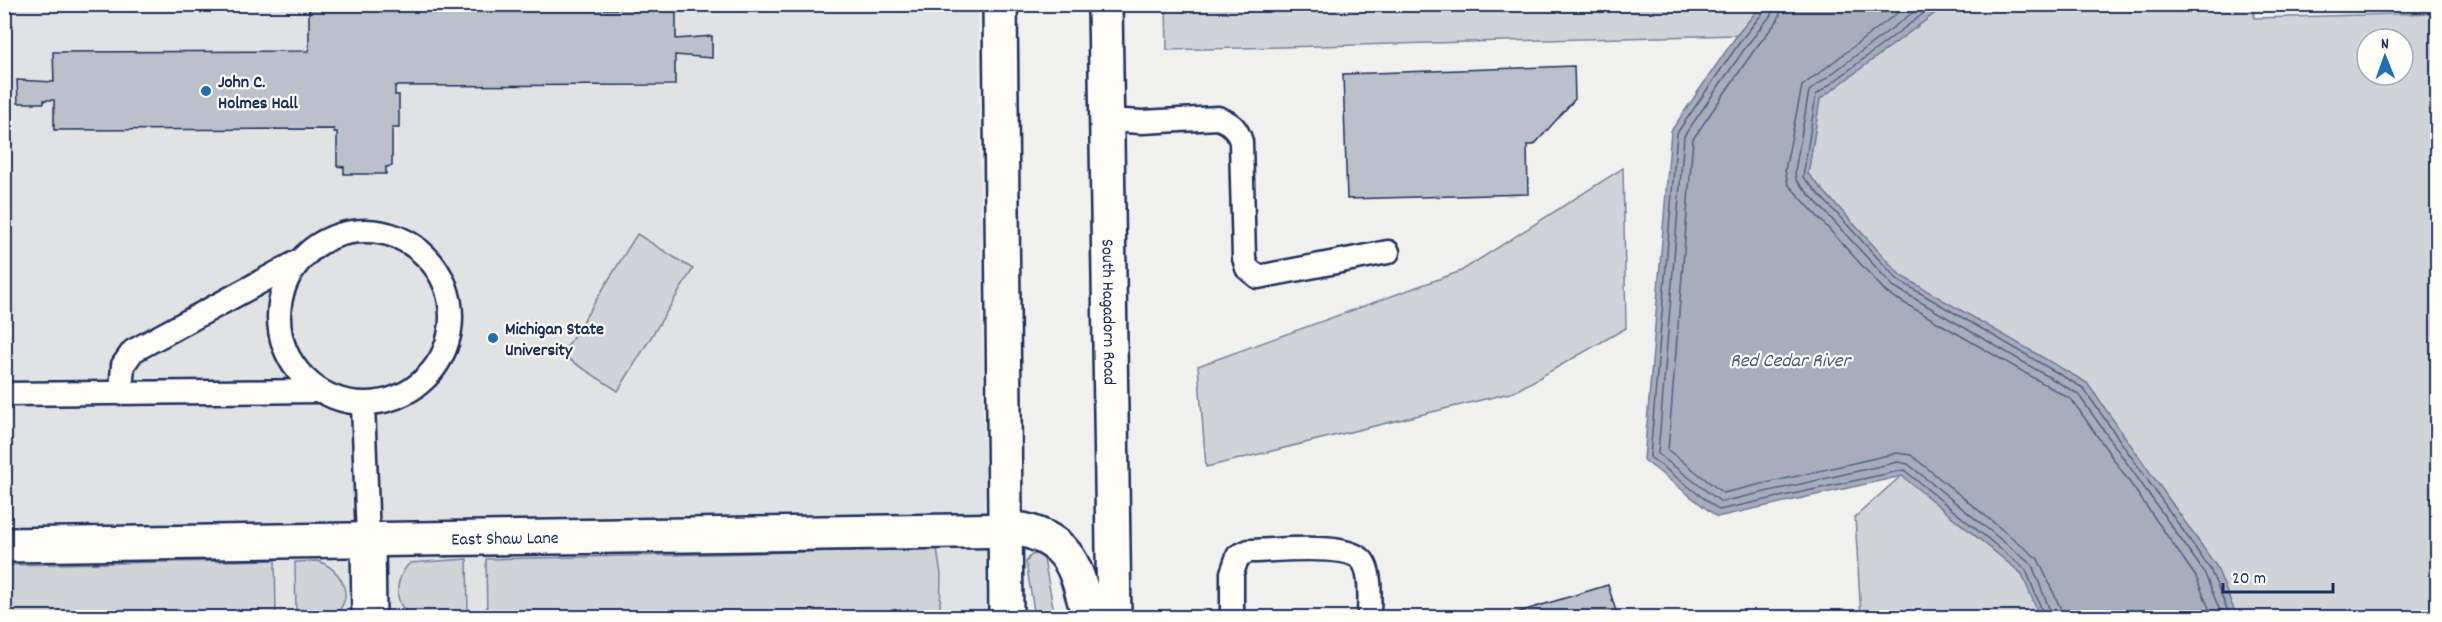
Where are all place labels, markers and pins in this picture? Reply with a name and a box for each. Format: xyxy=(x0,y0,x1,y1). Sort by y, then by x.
place label: John C. Holmes Hall xyxy=(218,71,298,117)
marker: John C. Holmes Hall xyxy=(199,84,213,98)
place label: Michigan State University xyxy=(505,318,604,364)
marker: Michigan State University xyxy=(486,331,500,345)

